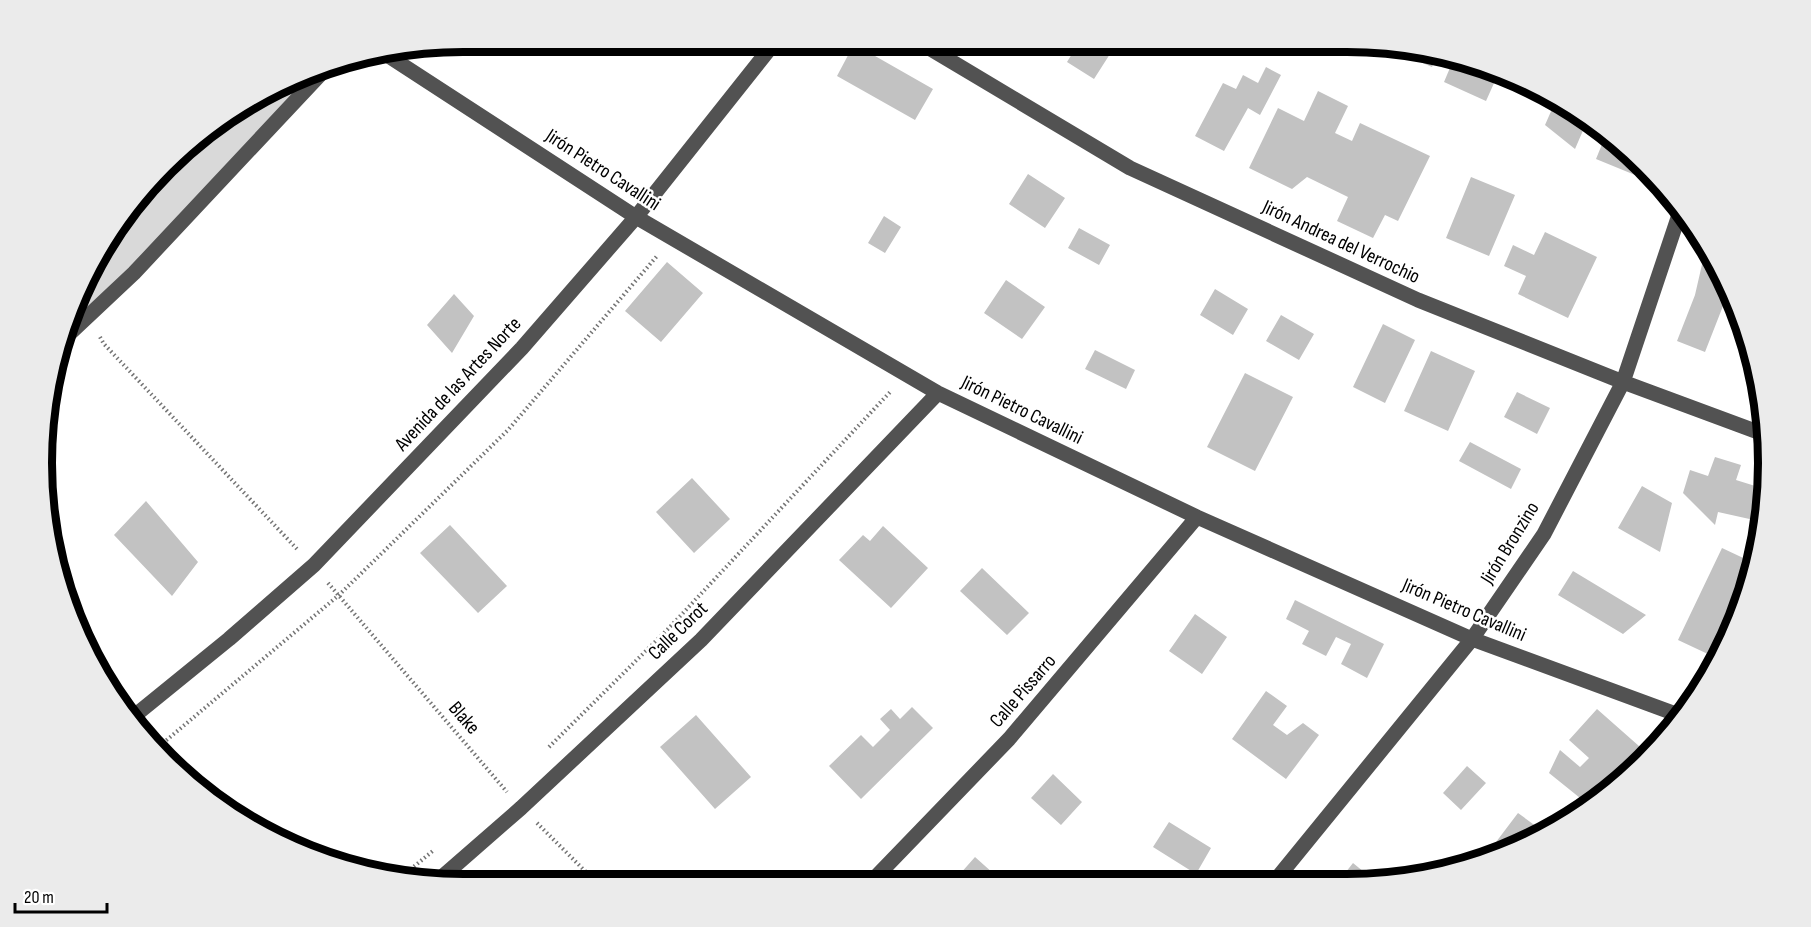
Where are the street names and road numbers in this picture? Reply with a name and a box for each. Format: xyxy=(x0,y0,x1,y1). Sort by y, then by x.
street label: Jirón Pietro Cavallini xyxy=(540,123,665,216)
street label: Jirón Andrea del Verrochio xyxy=(1257,195,1424,289)
street label: Avenida de las Artes Norte xyxy=(389,312,526,457)
street label: Jirón Pietro Cavallini xyxy=(956,370,1087,450)
street label: Jirón Bronzino xyxy=(1475,498,1545,589)
street label: Jirón Pietro Cavallini xyxy=(1397,573,1530,647)
street label: Calle Corot xyxy=(643,597,713,665)
street label: Calle Pissarro xyxy=(985,650,1061,732)
street label: Blake xyxy=(443,697,485,739)

